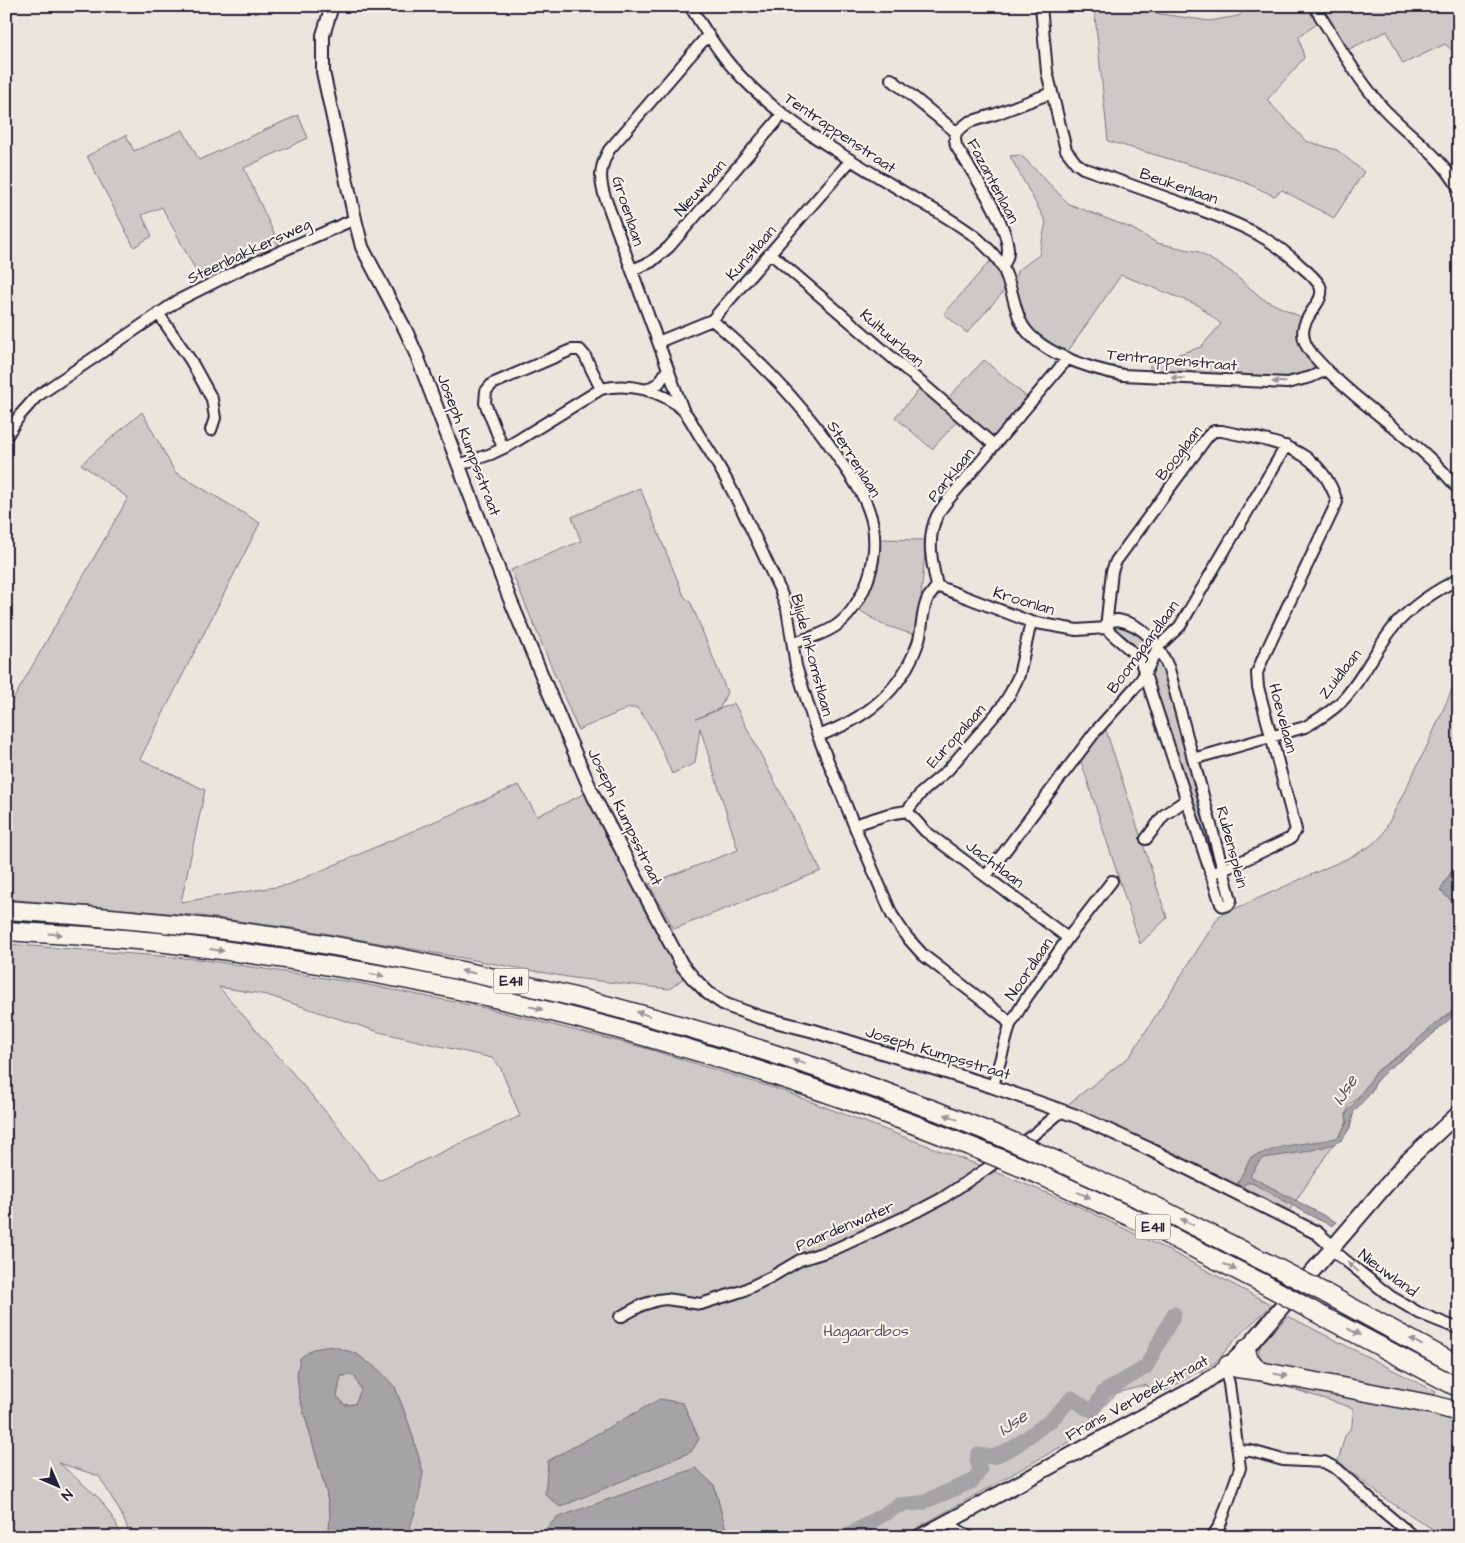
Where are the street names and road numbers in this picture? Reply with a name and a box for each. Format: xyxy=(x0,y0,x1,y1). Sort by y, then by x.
street label: Tentrappenstraat xyxy=(780,87,901,179)
street label: Fazantenlaan xyxy=(961,135,1025,227)
street label: Nieuwlaan xyxy=(669,155,731,221)
street label: Beukenlaan xyxy=(1137,162,1221,210)
street label: Groenlaan xyxy=(606,173,650,249)
street label: Steenbakkersweg xyxy=(184,213,315,290)
street label: Kunstlaan xyxy=(721,220,781,286)
street label: Kultuurlaan xyxy=(855,304,929,372)
street label: Tentrappenstraat xyxy=(1106,343,1239,377)
street label: Joseph Kumpsstraat xyxy=(432,371,506,520)
street label: Sterrenlaan xyxy=(822,416,886,502)
street label: Booglaan xyxy=(1151,421,1208,486)
street label: Parklaan xyxy=(922,443,980,507)
street label: Kroonlan xyxy=(991,581,1057,621)
street label: Blijde Inkomstlaan xyxy=(785,592,839,718)
street label: Boomgaardlaan xyxy=(1102,596,1185,699)
street label: Zuidlaan xyxy=(1313,644,1367,704)
street label: Hoevelaan xyxy=(1263,681,1303,755)
street label: Europalaan xyxy=(921,699,991,773)
street label: Joseph Kumpsstraat xyxy=(582,744,668,890)
street label: Rubensplein xyxy=(1211,804,1253,890)
street label: Jachtlaan xyxy=(961,835,1029,893)
street label: Noordlaan xyxy=(1000,933,1058,1005)
road number: E411 xyxy=(494,968,528,994)
street label: Joseph Kumpsstraat xyxy=(863,1020,1014,1086)
street label: Paardenwater xyxy=(792,1195,898,1257)
road number: E411 xyxy=(1136,1214,1170,1240)
street label: Nieuwland xyxy=(1354,1244,1422,1302)
street label: Frans Verbeekstraat xyxy=(1062,1349,1213,1446)

